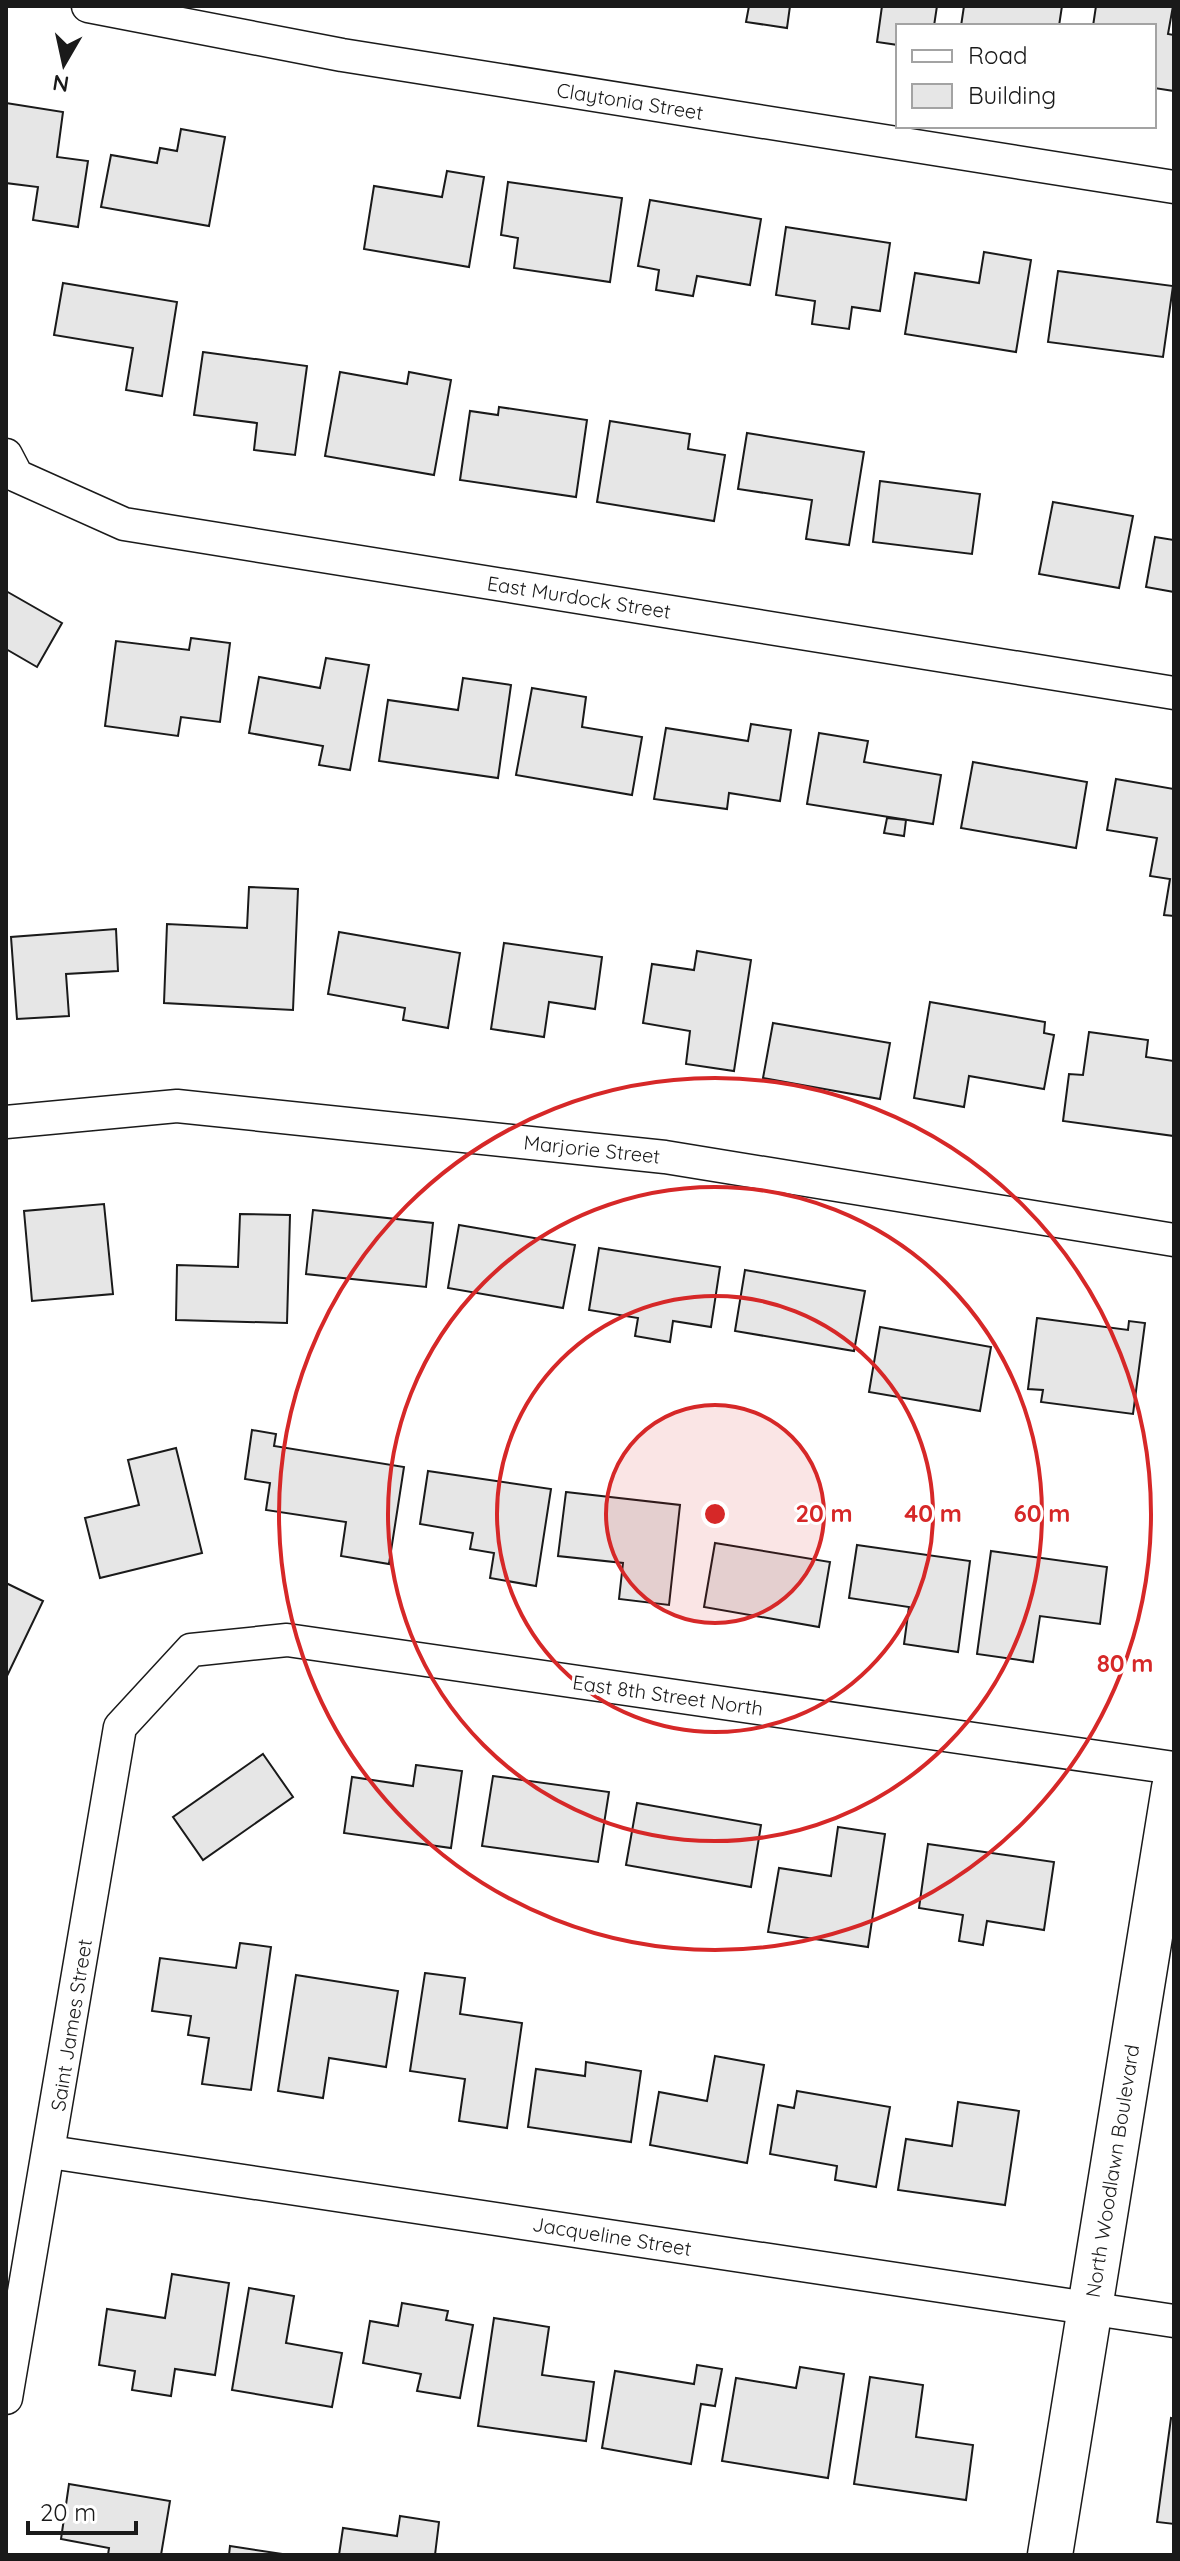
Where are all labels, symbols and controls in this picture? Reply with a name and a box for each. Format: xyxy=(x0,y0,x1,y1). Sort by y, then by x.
north arrow xyxy=(24,24,104,104)
legend xyxy=(896,24,1156,128)
text: Road xyxy=(968,40,1028,70)
text: N xyxy=(51,69,71,99)
street label: Claytonia Street xyxy=(555,77,705,125)
text: Building xyxy=(968,80,1056,110)
street label: East Murdock Street xyxy=(485,570,673,624)
street label: Marjorie Street xyxy=(523,1129,662,1169)
text: 20 m xyxy=(795,1498,853,1528)
text: 40 m xyxy=(904,1498,962,1528)
text: 60 m xyxy=(1014,1498,1070,1528)
centre of rings xyxy=(701,1500,729,1528)
text: 80 m xyxy=(1097,1648,1153,1678)
street label: East 8th Street North xyxy=(571,1669,765,1721)
street label: Saint James Street xyxy=(45,1937,97,2113)
street label: North Woodlawn Boulevard xyxy=(1080,2043,1144,2299)
street label: Jacqueline Street xyxy=(531,2211,693,2261)
scale bar xyxy=(28,2485,136,2535)
text: 20 m xyxy=(40,2497,96,2527)

